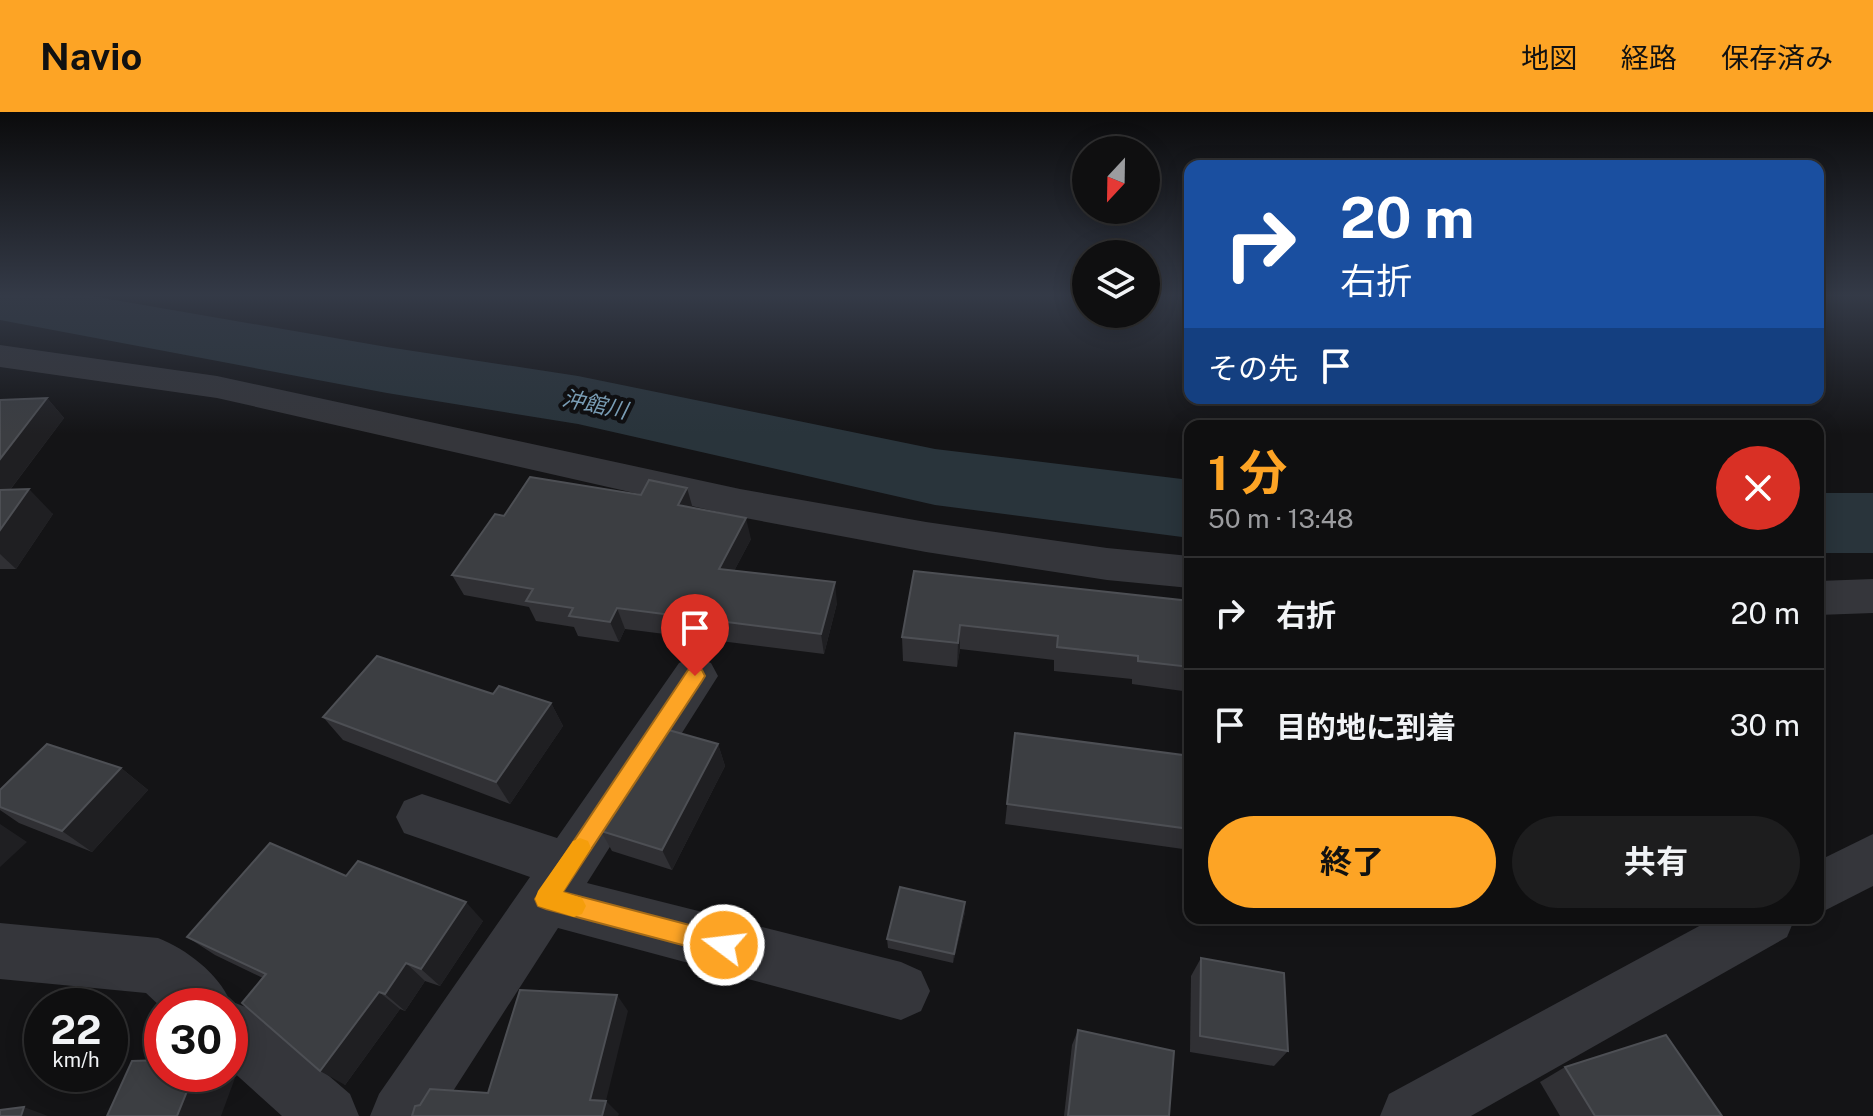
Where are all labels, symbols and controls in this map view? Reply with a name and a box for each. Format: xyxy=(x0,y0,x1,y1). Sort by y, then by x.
text: Navio xyxy=(40,34,142,79)
text: 地図 xyxy=(1521,41,1577,74)
text: 経路 xyxy=(1621,41,1677,74)
text: 保存済み xyxy=(1721,41,1833,74)
north arrow xyxy=(1072,136,1160,224)
map controls xyxy=(1072,136,1160,328)
text: 20 m xyxy=(1340,185,1474,251)
icon: right xyxy=(1208,192,1312,296)
button: layers xyxy=(1072,240,1160,328)
text: 右折 xyxy=(1340,260,1412,302)
icon: arrive xyxy=(1314,344,1358,388)
text: その先 xyxy=(1208,350,1298,386)
water label: 沖館川 xyxy=(560,384,632,424)
text: 1 分 xyxy=(1208,444,1287,501)
button: close xyxy=(1716,446,1800,530)
text: 50 m · 13:48 xyxy=(1208,503,1354,534)
icon: right xyxy=(1208,591,1252,635)
pin xyxy=(661,594,729,676)
text: 20 m xyxy=(1731,595,1800,631)
text: 右折 xyxy=(1276,597,1336,633)
icon: arrive xyxy=(673,606,717,650)
icon: arrive xyxy=(1208,703,1252,747)
text: 30 m xyxy=(1730,707,1800,743)
text: 目的地に到着 xyxy=(1276,709,1456,745)
button: 終了 xyxy=(1208,816,1496,908)
button: 共有 xyxy=(1512,816,1800,908)
position arrow xyxy=(682,903,766,987)
speed limit sign: 30 xyxy=(144,988,248,1092)
text: 22 xyxy=(51,1006,101,1053)
text: km/h xyxy=(52,1048,100,1072)

